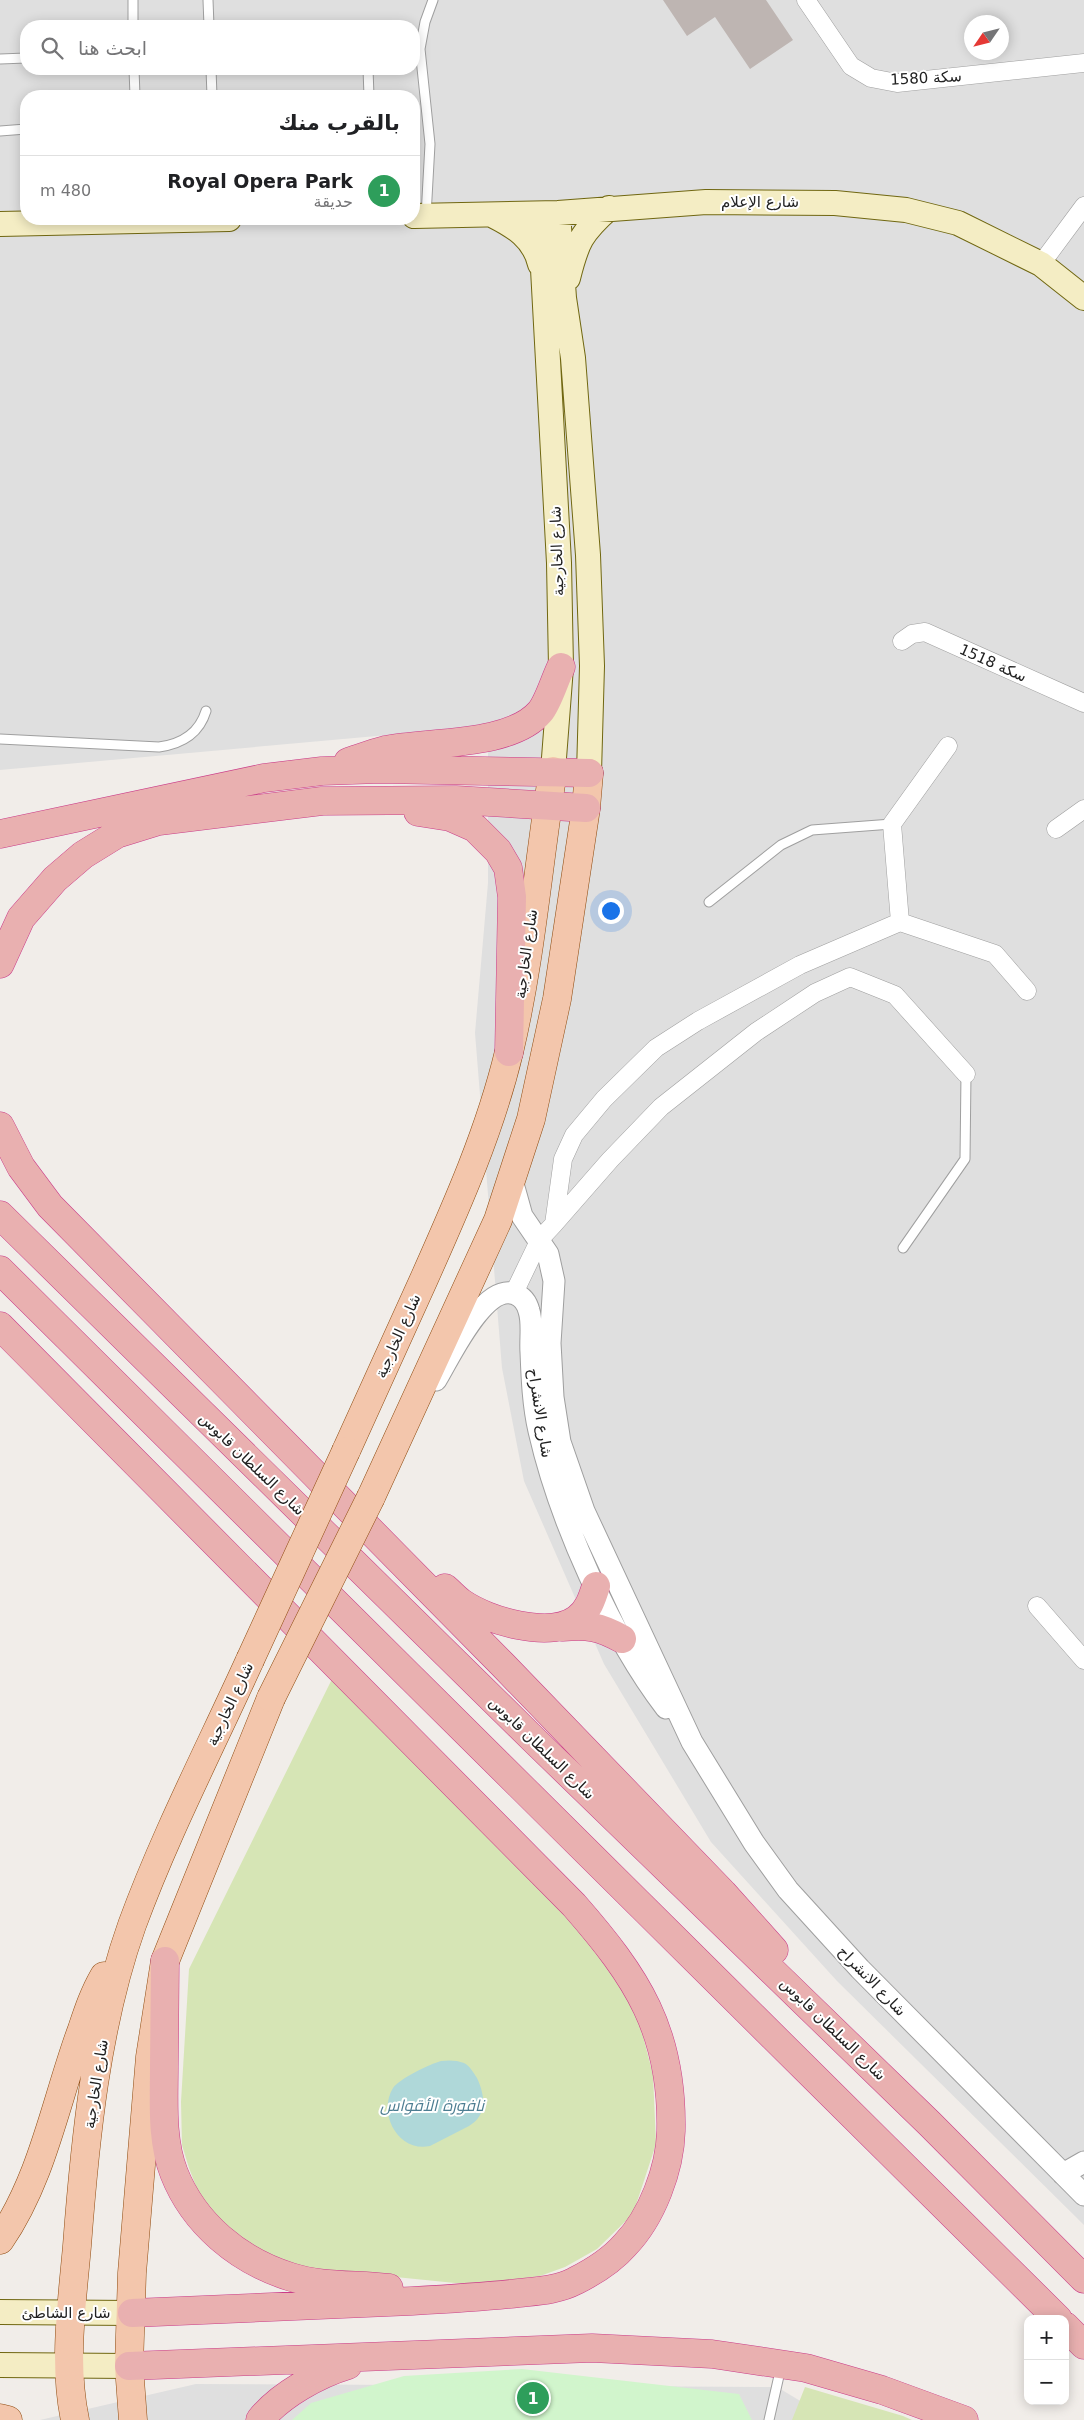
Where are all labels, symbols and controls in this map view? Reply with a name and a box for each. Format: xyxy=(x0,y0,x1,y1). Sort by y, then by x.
north arrow xyxy=(964,15,1009,60)
search box xyxy=(20,20,420,75)
icon: search xyxy=(38,34,66,62)
text: ابحث هنا xyxy=(78,37,147,59)
street label: سكة 1580 xyxy=(890,67,962,89)
text: بالقرب منك xyxy=(279,111,400,135)
text: Royal Opera Park xyxy=(167,170,353,192)
text: 480 m xyxy=(40,181,91,200)
text: 1 xyxy=(378,181,390,200)
text: حديقة xyxy=(314,192,353,211)
street label: شارع الإعلام xyxy=(721,193,799,211)
street label: شارع الخارجية xyxy=(546,506,568,596)
street label: سكة 1518 xyxy=(957,640,1029,686)
your location xyxy=(598,898,624,924)
street label: شارع الخارجية xyxy=(511,908,541,1000)
street label: شارع الخارجية xyxy=(371,1291,425,1381)
street label: شارع الانشراح xyxy=(524,1367,556,1459)
street label: شارع السلطان قابوس xyxy=(195,1409,309,1519)
street label: شارع الخارجية xyxy=(203,1659,257,1749)
street label: شارع السلطان قابوس xyxy=(485,1693,599,1803)
street label: شارع الانشراح xyxy=(834,1942,910,2020)
street label: شارع السلطان قابوس xyxy=(776,1974,890,2084)
street label: شارع الخارجية xyxy=(80,2038,112,2130)
water label: نافورة الأقواس xyxy=(380,2096,486,2115)
street label: شارع الشاطئ xyxy=(21,2304,111,2322)
map controls xyxy=(1024,2315,1069,2405)
button: + xyxy=(1024,2315,1069,2360)
button: − xyxy=(1024,2360,1069,2405)
pin: 1 xyxy=(517,2379,549,2417)

